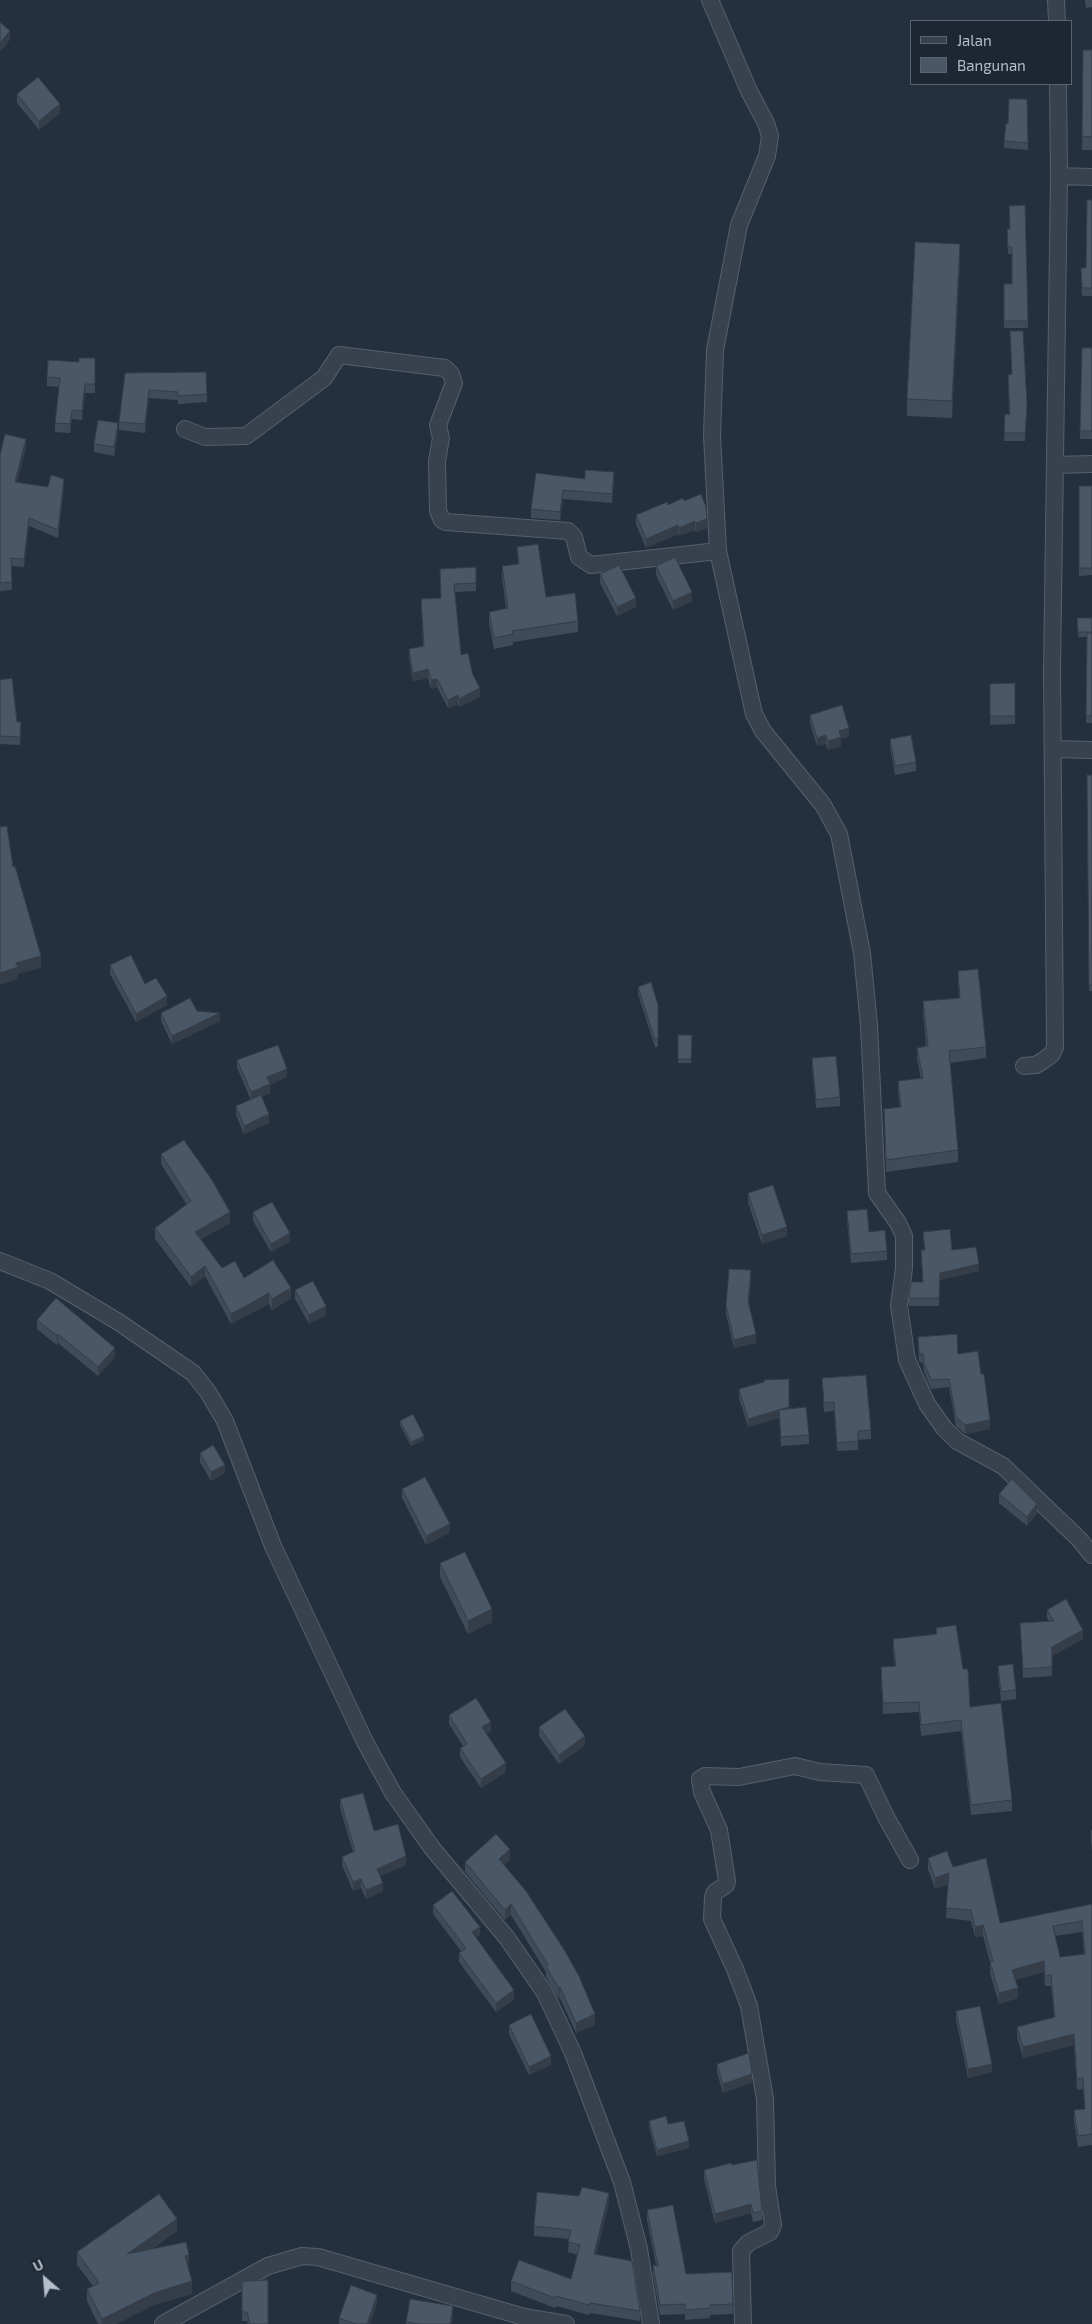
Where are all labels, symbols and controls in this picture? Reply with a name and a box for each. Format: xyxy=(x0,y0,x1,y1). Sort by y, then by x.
legend xyxy=(910,20,1072,85)
text: Jalan xyxy=(957,31,992,49)
text: Bangunan xyxy=(957,56,1026,74)
north arrow xyxy=(20,2254,70,2304)
text: U xyxy=(30,2255,46,2275)

